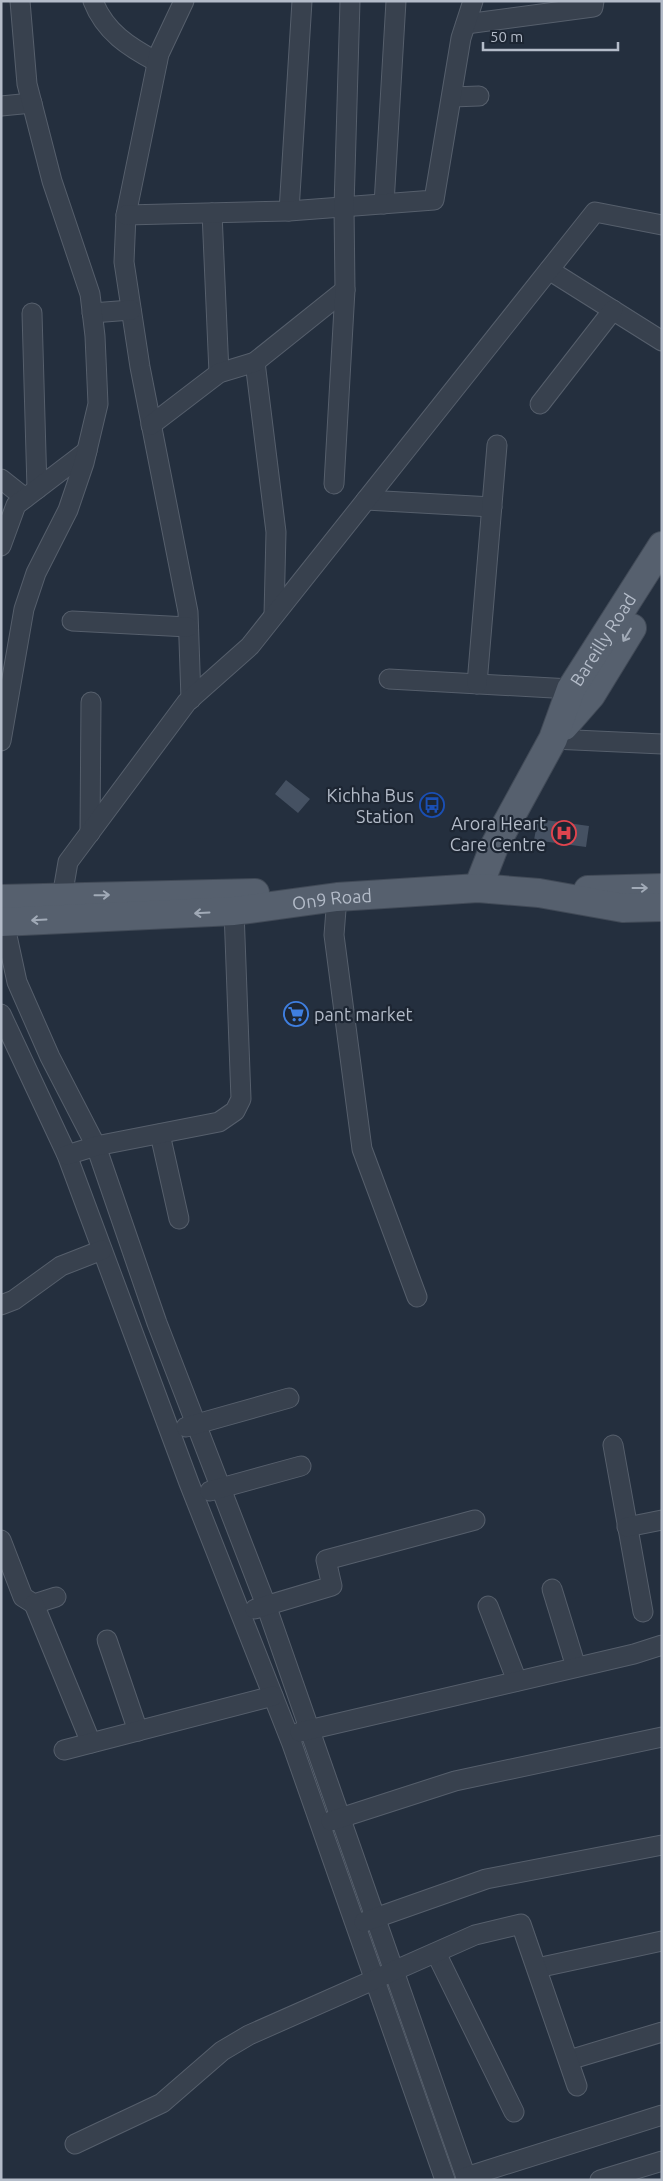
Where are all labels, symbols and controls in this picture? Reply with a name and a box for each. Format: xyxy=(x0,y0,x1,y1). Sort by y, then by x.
scale bar xyxy=(483,20,618,52)
text: 50 m xyxy=(490,28,523,45)
street label: Bareilly Road xyxy=(566,590,639,689)
one-way arrow xyxy=(622,628,632,642)
place label: Kichha Bus Station xyxy=(326,785,414,826)
bus stop icon: Kichha Bus Station xyxy=(419,792,445,818)
place label: Arora Heart Care Centre xyxy=(450,813,546,854)
hospital icon: Arora Heart Care Centre xyxy=(551,820,577,846)
one-way arrow xyxy=(631,883,647,893)
street label: On9 Road xyxy=(291,885,372,913)
one-way arrow xyxy=(94,891,110,900)
one-way arrow xyxy=(194,908,210,917)
one-way arrow xyxy=(32,916,48,925)
supermarket icon: pant market xyxy=(283,1001,309,1027)
place label: pant market xyxy=(314,1004,413,1024)

